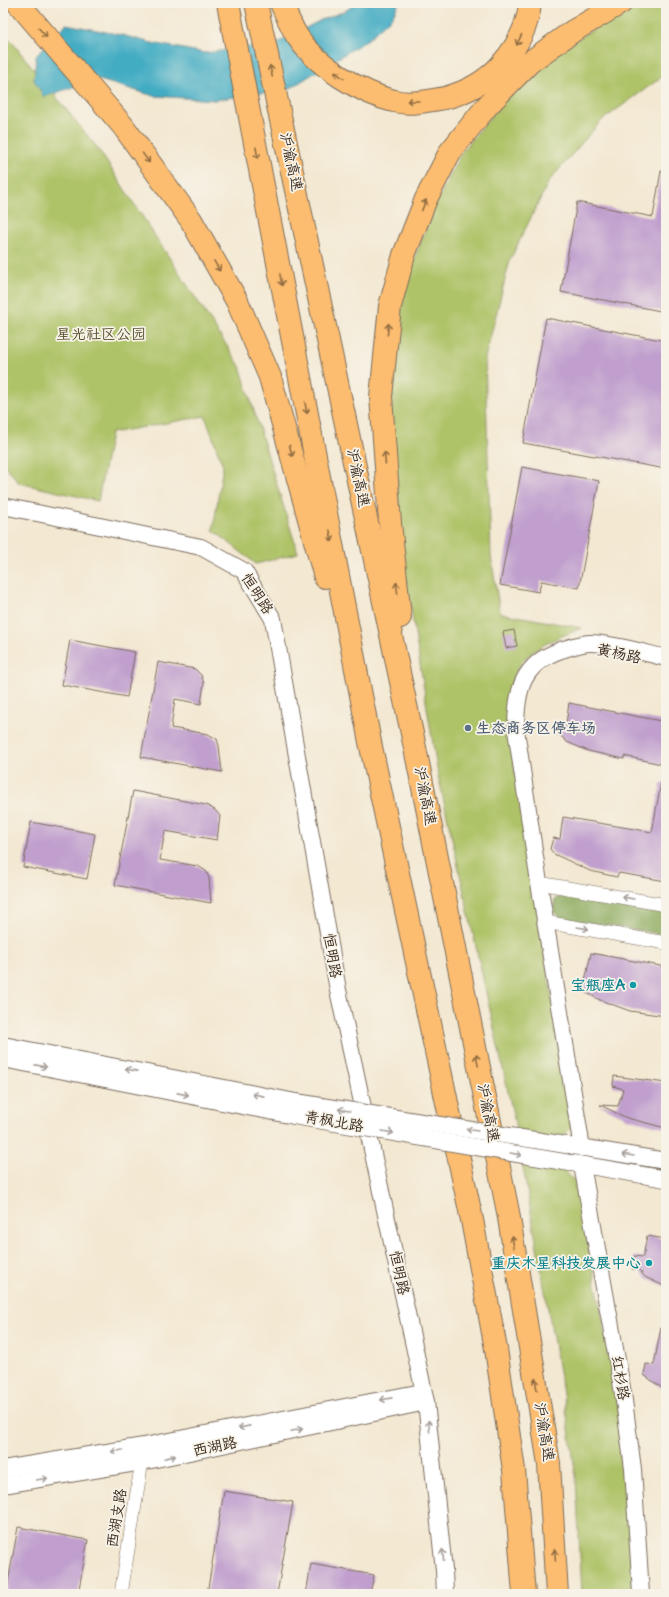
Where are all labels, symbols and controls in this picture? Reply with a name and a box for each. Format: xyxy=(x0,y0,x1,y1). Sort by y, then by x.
one-way arrow xyxy=(39,27,48,38)
one-way arrow xyxy=(515,33,522,45)
one-way arrow xyxy=(267,65,275,78)
one-way arrow xyxy=(333,71,344,80)
one-way arrow xyxy=(407,97,420,105)
street label: 沪渝高速 xyxy=(274,130,308,194)
one-way arrow xyxy=(253,146,261,159)
one-way arrow xyxy=(142,152,150,163)
one-way arrow xyxy=(420,199,428,211)
one-way arrow xyxy=(214,260,222,272)
one-way arrow xyxy=(278,273,286,286)
one-way arrow xyxy=(384,323,392,336)
park label: 星光社区公园 xyxy=(56,324,146,345)
one-way arrow xyxy=(302,401,310,414)
one-way arrow xyxy=(288,445,295,458)
street label: 沪渝高速 xyxy=(341,446,375,510)
one-way arrow xyxy=(382,452,389,465)
one-way arrow xyxy=(327,529,335,542)
street label: 恒明路 xyxy=(236,569,278,619)
one-way arrow xyxy=(393,582,401,595)
street label: 黄杨路 xyxy=(595,639,643,669)
place label: 生态商务区停车场 xyxy=(476,718,596,739)
marker: 生态商务区停车场 xyxy=(463,723,473,733)
street label: 沪渝高速 xyxy=(409,765,441,827)
one-way arrow xyxy=(621,894,634,902)
one-way arrow xyxy=(577,925,590,933)
street label: 恒明路 xyxy=(318,932,346,980)
place label: 宝瓶座A xyxy=(570,975,625,996)
marker: 宝瓶座A xyxy=(628,980,638,990)
one-way arrow xyxy=(473,1053,481,1066)
one-way arrow xyxy=(34,1062,47,1070)
one-way arrow xyxy=(124,1066,137,1074)
street label: 沪渝高速 xyxy=(472,1082,504,1144)
one-way arrow xyxy=(176,1090,189,1098)
one-way arrow xyxy=(252,1090,265,1098)
street label: 青枫北路 xyxy=(303,1106,365,1138)
one-way arrow xyxy=(338,1106,351,1114)
one-way arrow xyxy=(466,1126,479,1134)
one-way arrow xyxy=(381,1128,394,1136)
one-way arrow xyxy=(509,1150,522,1158)
one-way arrow xyxy=(621,1151,634,1159)
one-way arrow xyxy=(509,1236,517,1249)
street label: 恒明路 xyxy=(384,1249,414,1297)
place label: 重庆木星科技发展中心 xyxy=(491,1253,641,1274)
marker: 重庆木星科技发展中心 xyxy=(644,1258,654,1268)
street label: 红杉路 xyxy=(606,1354,634,1402)
one-way arrow xyxy=(532,1378,540,1391)
one-way arrow xyxy=(380,1396,393,1404)
street label: 沪渝高速 xyxy=(529,1401,559,1463)
one-way arrow xyxy=(425,1420,432,1433)
one-way arrow xyxy=(238,1423,251,1431)
one-way arrow xyxy=(290,1425,303,1433)
street label: 西湖路 xyxy=(191,1432,239,1462)
one-way arrow xyxy=(110,1447,123,1455)
one-way arrow xyxy=(163,1452,176,1460)
one-way arrow xyxy=(35,1474,48,1482)
street label: 西湖支路 xyxy=(102,1487,132,1549)
one-way arrow xyxy=(439,1549,447,1562)
one-way arrow xyxy=(551,1549,558,1562)

